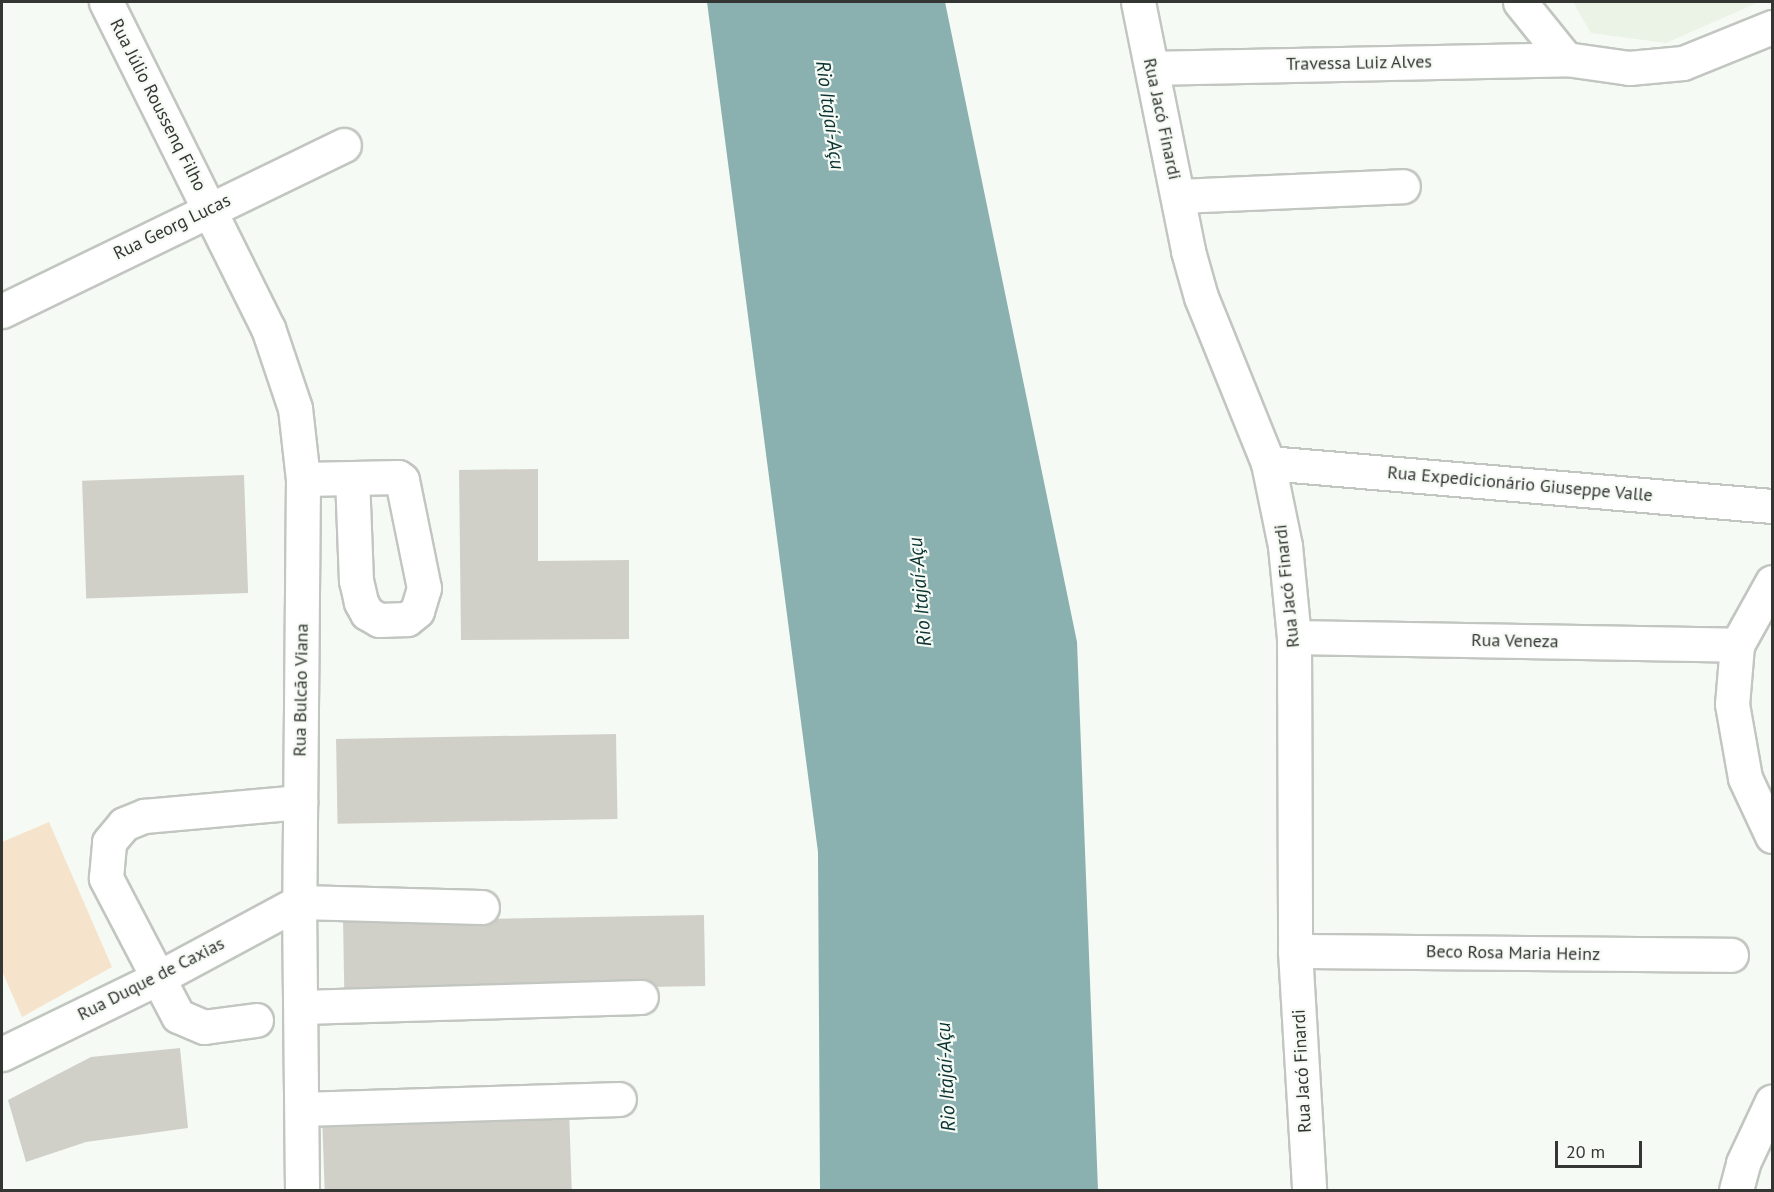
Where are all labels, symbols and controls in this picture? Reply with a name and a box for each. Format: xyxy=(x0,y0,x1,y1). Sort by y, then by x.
street label: Rua Júlio Roussenq Filho xyxy=(105,15,211,195)
street label: Travessa Luiz Alves xyxy=(1285,51,1433,75)
street label: Rua Jacó Finardi xyxy=(1139,56,1185,182)
water label: Rio Itajaí-Açu xyxy=(811,59,849,171)
street label: Rua Georg Lucas xyxy=(110,189,234,265)
street label: Rua Expedicionário Giuseppe Valle xyxy=(1386,462,1654,506)
street label: Rua Jacó Finardi xyxy=(1270,523,1304,649)
water label: Rio Itajaí-Açu xyxy=(903,536,937,648)
street label: Rua Bulcão Viana xyxy=(289,623,313,757)
street label: Rua Veneza xyxy=(1471,629,1559,653)
street label: Rua Duque de Caxias xyxy=(74,933,228,1025)
street label: Beco Rosa Maria Heinz xyxy=(1426,941,1600,965)
street label: Rua Jacó Finardi xyxy=(1288,1009,1316,1133)
water label: Rio Itajaí-Açu xyxy=(931,1022,961,1132)
scale bar xyxy=(1558,1129,1645,1167)
text: 20 m xyxy=(1566,1140,1605,1163)

